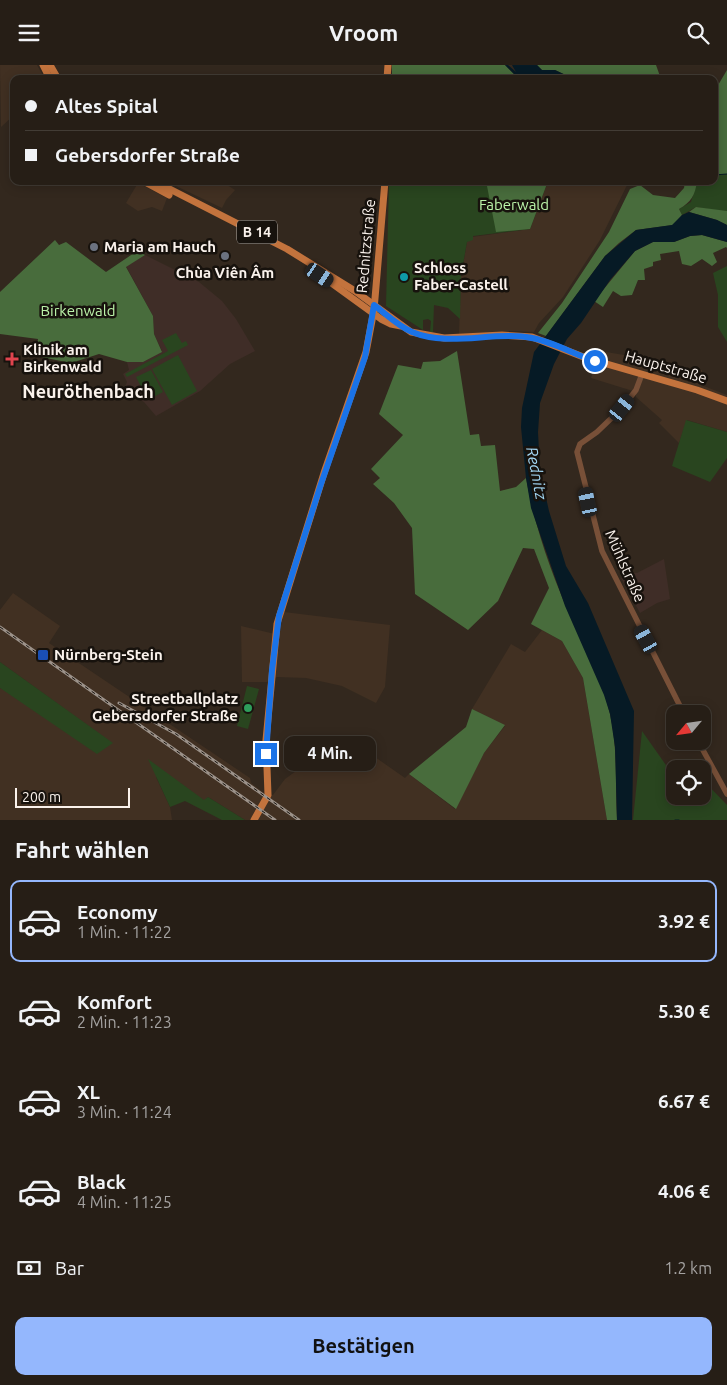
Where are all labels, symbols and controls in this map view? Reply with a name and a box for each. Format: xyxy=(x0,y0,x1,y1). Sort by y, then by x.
icon: menu xyxy=(15,19,43,47)
icon: search xyxy=(684,19,712,47)
text: Vroom xyxy=(329,20,398,45)
text: Altes Spital xyxy=(55,95,158,117)
text: Gebersdorfer Straße xyxy=(55,144,240,166)
park label: Faberwald xyxy=(479,196,549,213)
street label: Rednitzstraße xyxy=(353,198,378,294)
road number: B 14 xyxy=(237,221,277,243)
place label: Maria am Hauch xyxy=(104,238,216,255)
marker: Maria am Hauch xyxy=(88,241,100,253)
marker: Chùa Viên Âm xyxy=(219,250,231,262)
place label: Schloss Faber-Castell xyxy=(414,259,508,293)
car xyxy=(303,260,336,290)
place label: Chùa Viên Âm xyxy=(176,264,274,281)
marker: Schloss Faber-Castell xyxy=(398,271,410,283)
park label: Birkenwald xyxy=(40,302,116,319)
place label: Klinik am Birkenwald xyxy=(23,341,102,375)
street label: Hauptstraße xyxy=(623,347,709,386)
route start xyxy=(584,350,606,372)
marker: Klinik am Birkenwald xyxy=(5,352,19,366)
district label: Neuröthenbach xyxy=(22,381,154,401)
car xyxy=(606,392,637,424)
water label: Rednitz xyxy=(523,445,551,502)
car xyxy=(577,486,598,518)
street label: Mühlstraße xyxy=(602,527,649,605)
car xyxy=(632,622,659,656)
place label: Nürnberg-Stein xyxy=(54,646,163,663)
marker: Nürnberg-Stein xyxy=(36,648,50,662)
place label: Streetballplatz Gebersdorfer Straße xyxy=(92,690,238,724)
marker: Streetballplatz Gebersdorfer Straße xyxy=(242,702,254,714)
north arrow xyxy=(666,705,711,750)
map controls xyxy=(666,705,711,805)
callout: 4 Min. xyxy=(284,737,376,771)
route end xyxy=(255,743,277,765)
text: 4 Min. xyxy=(308,744,352,762)
button: locate xyxy=(666,760,711,805)
scale bar xyxy=(15,785,130,808)
text: 200 m xyxy=(22,789,61,805)
text: Fahrt wählen xyxy=(15,837,149,862)
icon: car xyxy=(17,899,62,944)
text: Economy xyxy=(77,901,158,923)
text: 3.92 € xyxy=(658,910,710,932)
text: 1 Min. · 11:22 xyxy=(77,923,172,941)
icon: car xyxy=(17,989,62,1034)
text: Komfort xyxy=(77,991,152,1013)
text: 5.30 € xyxy=(658,1000,710,1022)
text: 2 Min. · 11:23 xyxy=(77,1013,172,1031)
icon: car xyxy=(17,1079,62,1124)
text: XL xyxy=(77,1081,100,1103)
text: 6.67 € xyxy=(658,1090,710,1112)
text: 3 Min. · 11:24 xyxy=(77,1103,172,1121)
icon: car xyxy=(17,1169,62,1214)
text: Black xyxy=(77,1171,126,1193)
text: 4.06 € xyxy=(658,1180,710,1202)
text: 4 Min. · 11:25 xyxy=(77,1193,172,1211)
icon: cash xyxy=(15,1254,43,1282)
text: Bar xyxy=(55,1257,84,1279)
text: 1.2 km xyxy=(664,1259,712,1277)
button: Bestätigen xyxy=(15,1317,712,1375)

